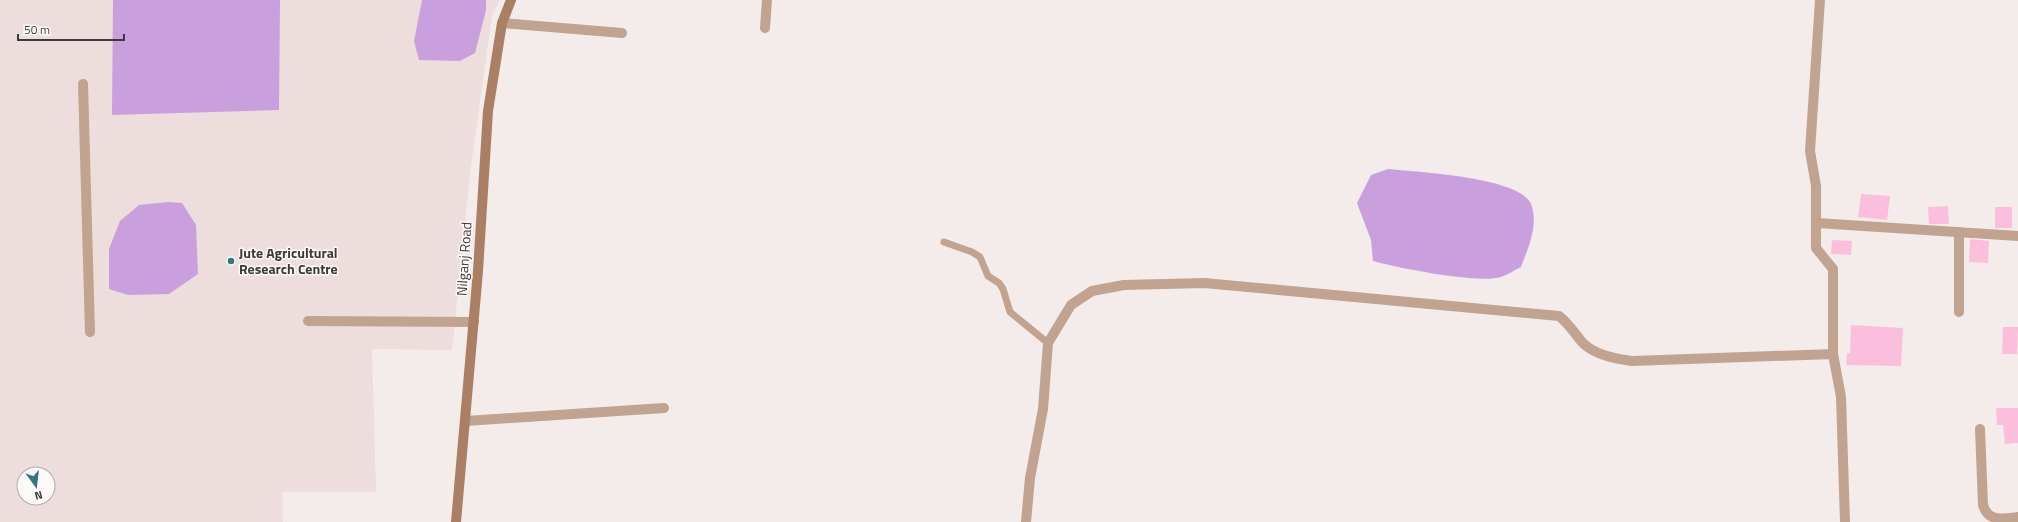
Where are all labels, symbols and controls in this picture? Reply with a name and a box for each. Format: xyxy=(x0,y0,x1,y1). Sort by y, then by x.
scale bar xyxy=(18,16,124,42)
text: 50 m xyxy=(24,20,50,39)
street label: Nilganj Road xyxy=(450,221,477,297)
place label: Jute Agricultural Research Centre xyxy=(239,242,338,279)
marker: Jute Agricultural Research Centre xyxy=(226,256,236,266)
north arrow xyxy=(16,466,56,506)
text: N xyxy=(33,487,44,504)

